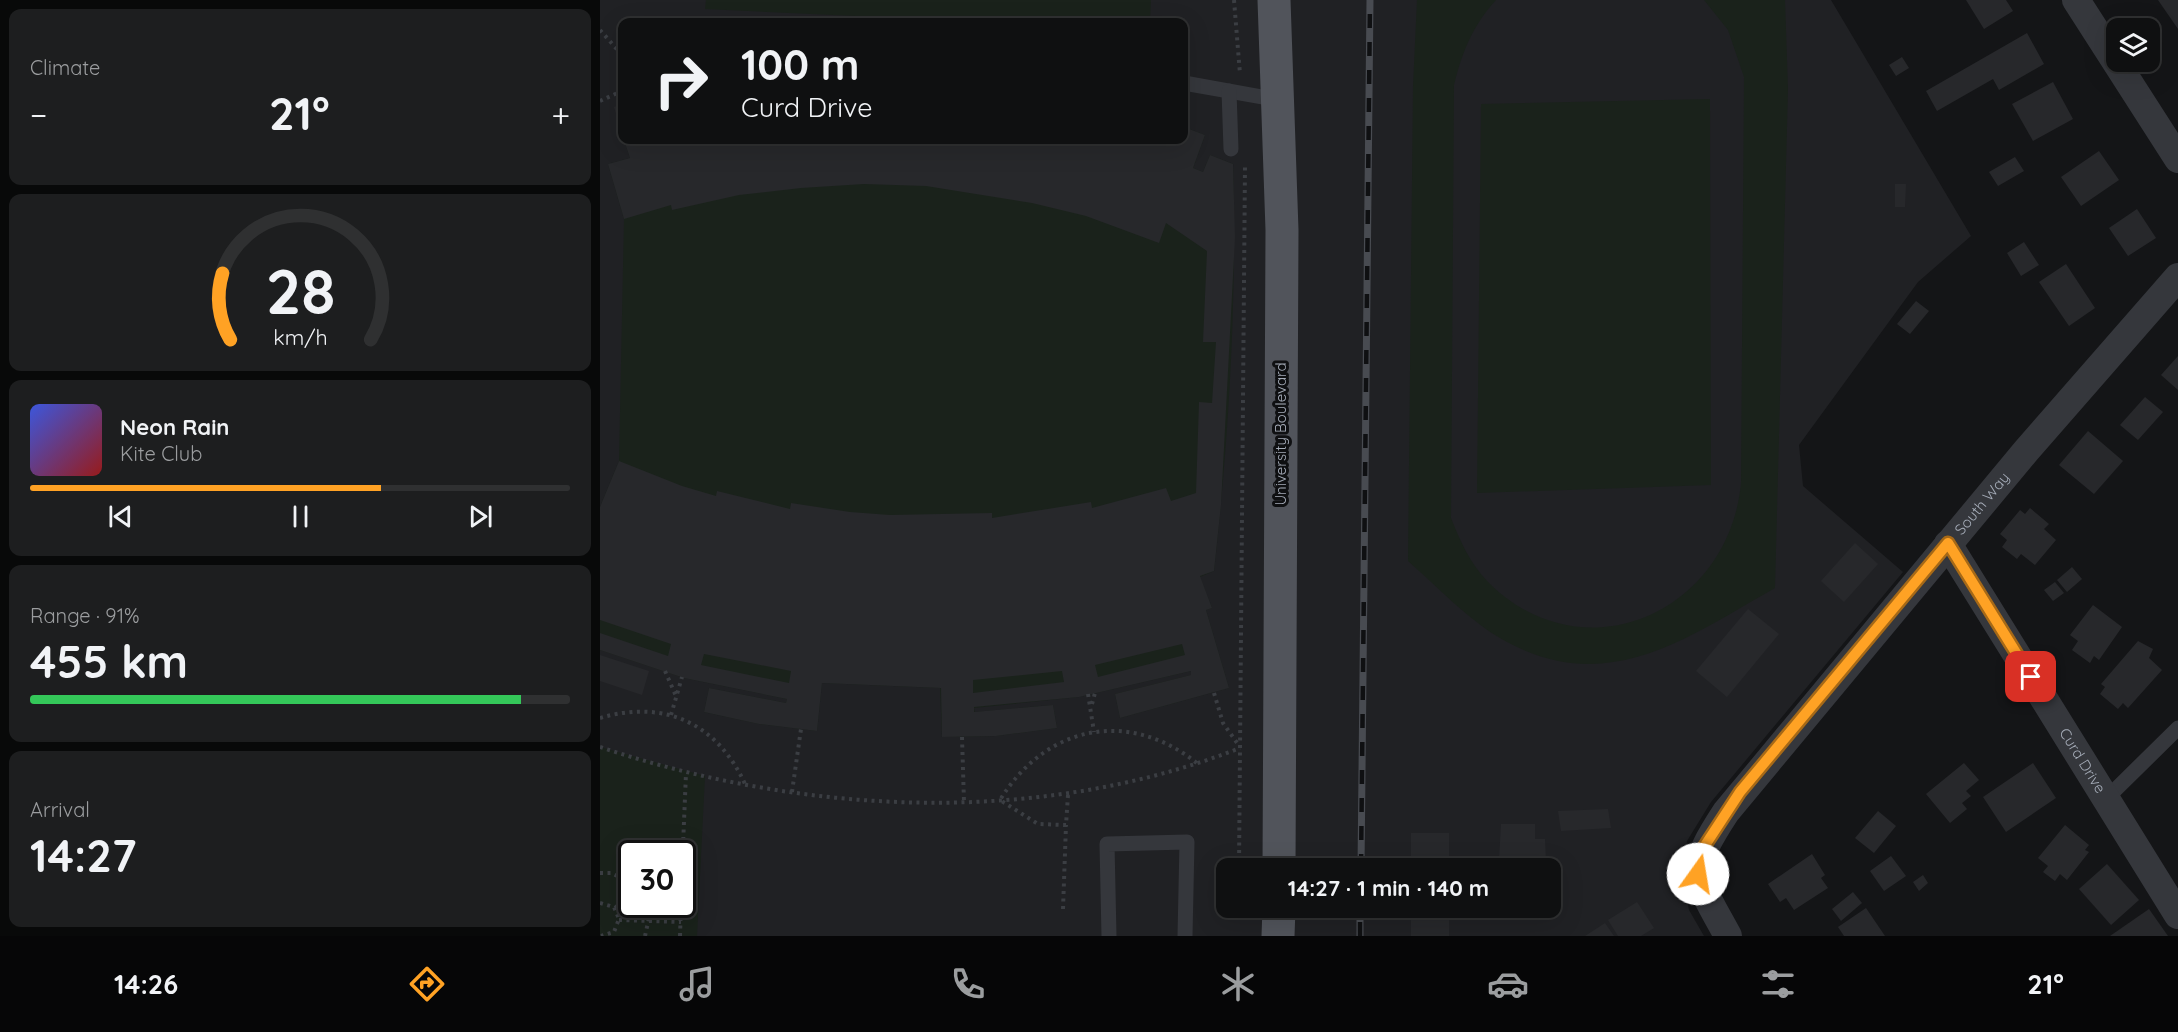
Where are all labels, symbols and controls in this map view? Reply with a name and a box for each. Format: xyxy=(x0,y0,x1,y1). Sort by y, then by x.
map controls xyxy=(2106,18,2160,72)
button: layers xyxy=(2106,18,2160,72)
text: 100 m xyxy=(741,38,859,91)
icon: right xyxy=(642,42,720,120)
text: Climate xyxy=(30,55,100,80)
text: 21° xyxy=(269,85,330,141)
text: Curd Drive xyxy=(741,90,873,124)
text: − xyxy=(30,94,47,135)
text: + xyxy=(551,94,570,135)
text: 28 xyxy=(265,252,335,330)
text: km/h xyxy=(273,324,327,350)
street label: University Boulevard xyxy=(1271,362,1290,506)
text: Neon Rain xyxy=(120,413,229,441)
text: Kite Club xyxy=(120,441,202,466)
street label: South Way xyxy=(1950,468,2013,539)
icon: previous xyxy=(104,500,137,533)
icon: pause xyxy=(284,500,317,533)
icon: next xyxy=(464,500,497,533)
text: Range · 91% xyxy=(30,603,140,628)
text: 455 km xyxy=(30,633,188,689)
pin xyxy=(2005,651,2056,702)
icon: arrive xyxy=(2014,660,2047,693)
street label: Curd Drive xyxy=(2055,724,2110,797)
text: Arrival xyxy=(30,797,90,822)
text: 14:27 xyxy=(30,827,137,883)
speed limit sign: 30 xyxy=(618,840,696,918)
position arrow xyxy=(1666,842,1730,906)
text: 14:27 · 1 min · 140 m xyxy=(1288,874,1489,902)
icon: directions xyxy=(406,963,448,1005)
icon: music xyxy=(676,963,718,1005)
icon: phone xyxy=(947,963,989,1005)
icon: climate xyxy=(1217,963,1259,1005)
icon: car xyxy=(1487,963,1529,1005)
icon: filters xyxy=(1757,963,1799,1005)
text: 14:26 xyxy=(114,967,178,1001)
text: 21° xyxy=(2027,967,2064,1001)

